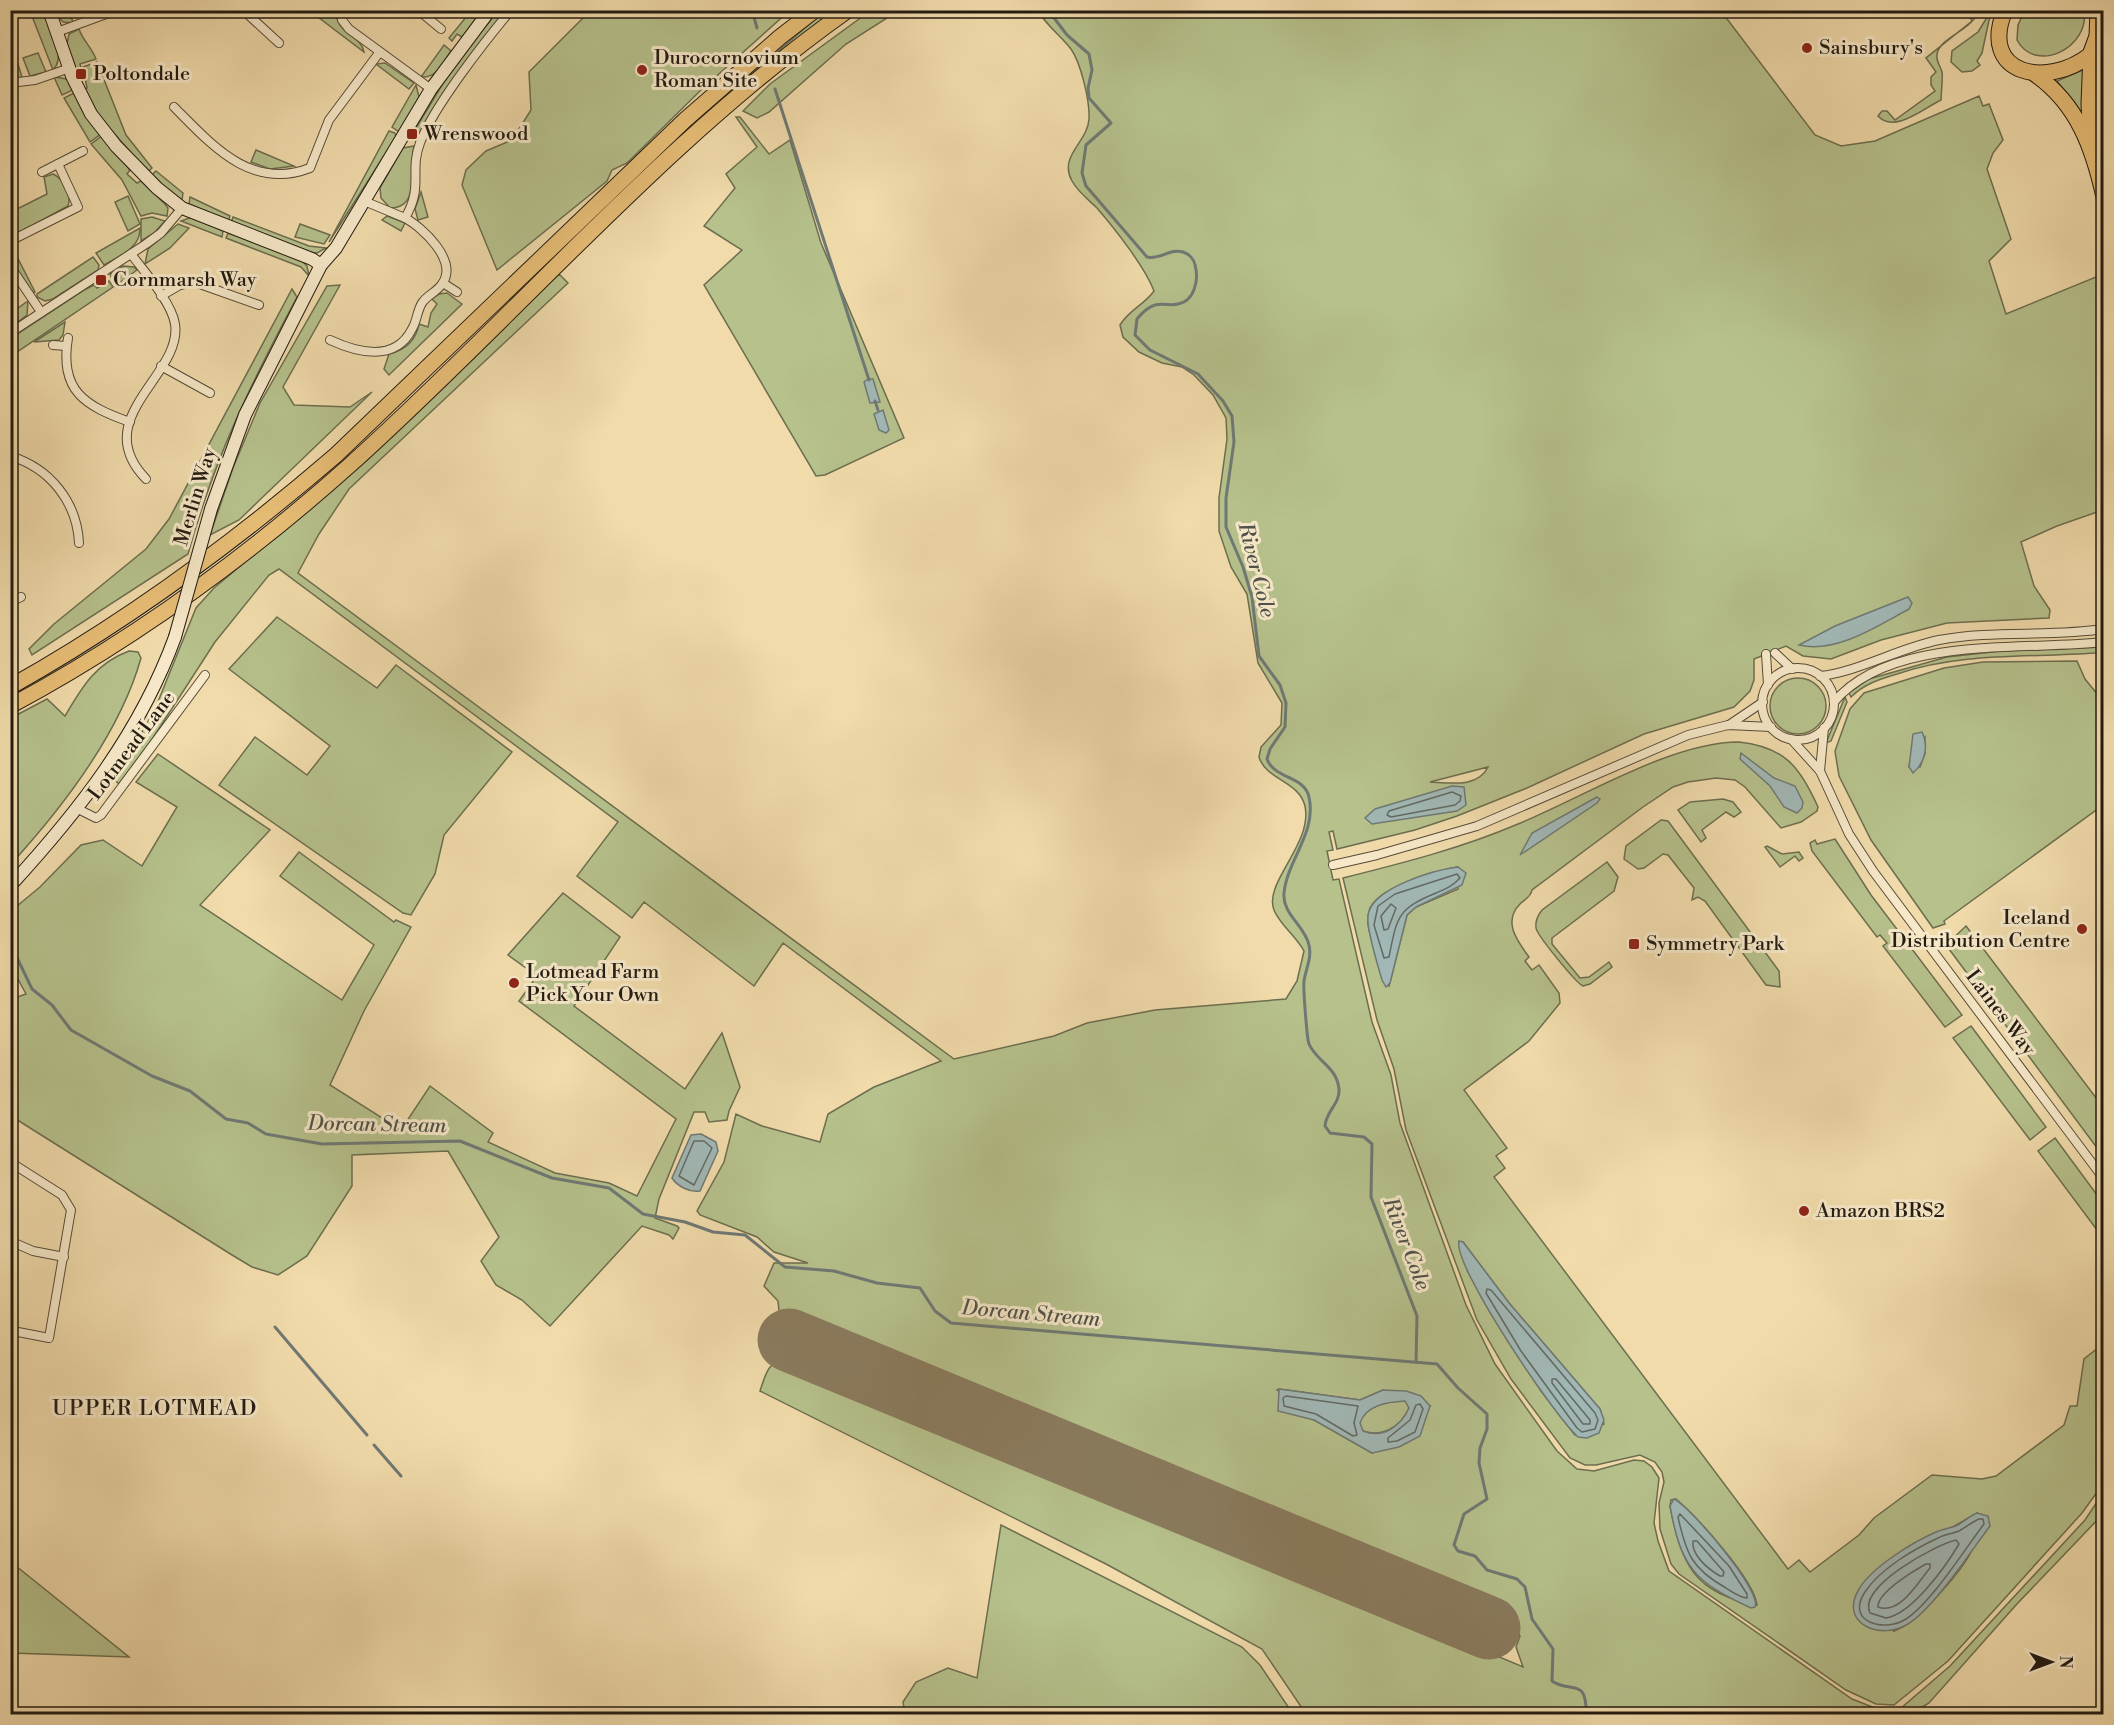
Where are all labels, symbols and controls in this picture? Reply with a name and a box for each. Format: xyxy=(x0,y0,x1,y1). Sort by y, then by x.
place label: Sainsbury's xyxy=(1819,36,1923,61)
marker: Sainsbury's xyxy=(1800,41,1814,55)
place label: Durocornovium Roman Site xyxy=(654,46,800,94)
place label: Poltondale xyxy=(93,62,190,87)
marker: Durocornovium Roman Site xyxy=(635,63,649,77)
marker: Poltondale xyxy=(74,67,88,81)
place label: Wrenswood xyxy=(423,122,529,147)
marker: Wrenswood xyxy=(405,127,419,141)
place label: Cornmarsh Way xyxy=(113,268,257,293)
marker: Cornmarsh Way xyxy=(94,273,108,287)
street label: Merlin Way xyxy=(169,445,223,549)
water label: River Cole xyxy=(1231,519,1280,620)
street label: Lotmead Lane xyxy=(83,687,181,805)
place label: Iceland Distribution Centre xyxy=(1891,906,2071,954)
marker: Iceland Distribution Centre xyxy=(2075,922,2089,936)
place label: Symmetry Park xyxy=(1646,932,1785,957)
marker: Symmetry Park xyxy=(1627,937,1641,951)
place label: Lotmead Farm Pick Your Own xyxy=(526,960,660,1008)
street label: Laines Way xyxy=(1960,965,2041,1061)
marker: Lotmead Farm Pick Your Own xyxy=(507,976,521,990)
water label: Dorcan Stream xyxy=(306,1111,448,1139)
water label: River Cole xyxy=(1376,1193,1436,1294)
place label: Amazon BRS2 xyxy=(1815,1199,1945,1224)
marker: Amazon BRS2 xyxy=(1797,1204,1811,1218)
water label: Dorcan Stream xyxy=(960,1295,1102,1333)
district label: UPPER LOTMEAD xyxy=(52,1396,258,1422)
north arrow xyxy=(2021,1632,2081,1692)
text: N xyxy=(2055,1656,2075,1669)

